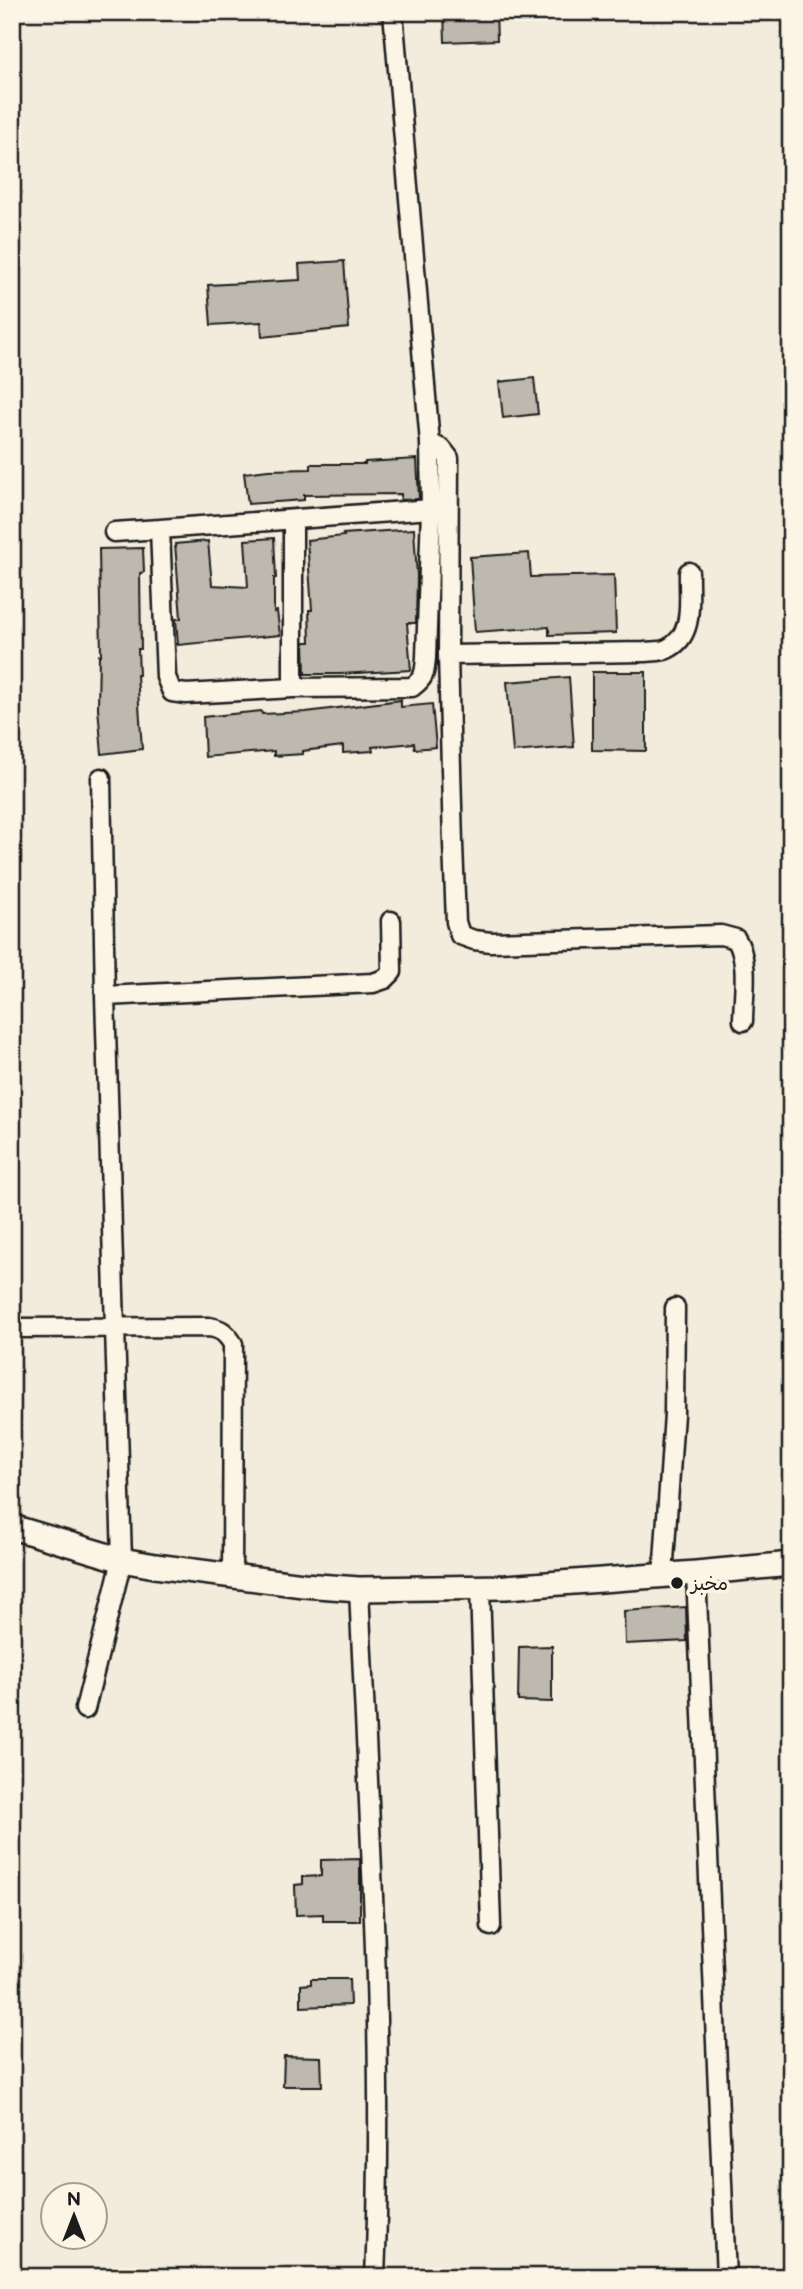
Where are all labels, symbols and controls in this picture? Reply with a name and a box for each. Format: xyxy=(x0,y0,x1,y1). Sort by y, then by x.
place label: مخبز xyxy=(689,1573,728,1596)
marker: مخبز xyxy=(669,1575,685,1591)
north arrow xyxy=(38,2180,108,2250)
text: N xyxy=(67,2189,81,2212)

